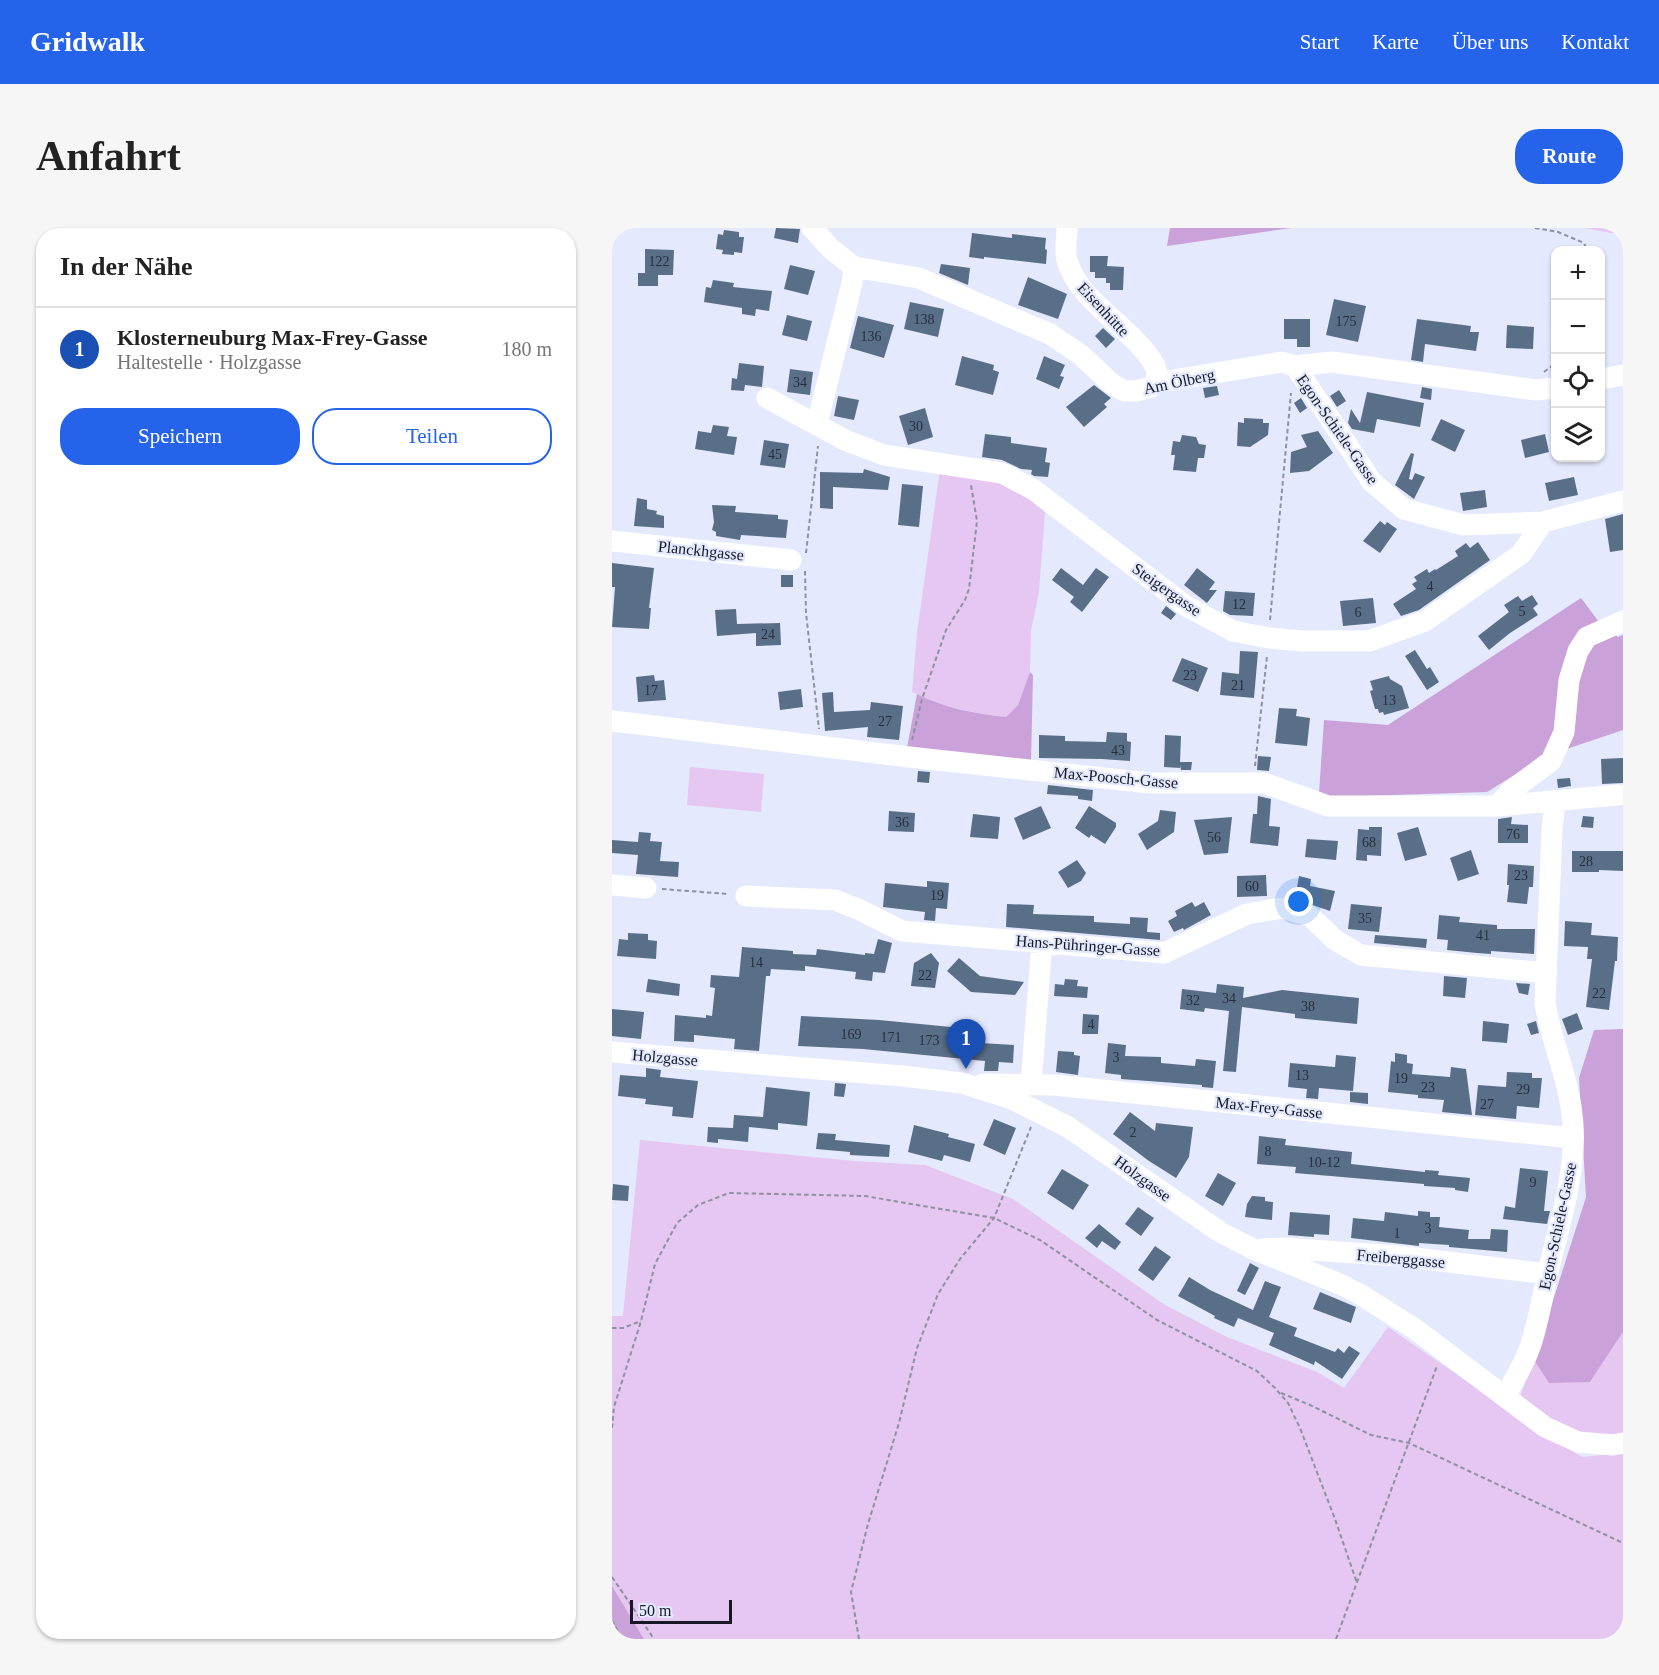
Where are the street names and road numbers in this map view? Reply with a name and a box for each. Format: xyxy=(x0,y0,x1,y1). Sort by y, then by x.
street label: Eisenhütte xyxy=(1074,279,1133,340)
street label: Am Ölberg xyxy=(1142,366,1216,398)
street label: Egon-Schiele-Gasse xyxy=(1293,371,1382,488)
street label: Planckhgasse xyxy=(657,538,745,564)
street label: Steigergasse xyxy=(1129,560,1204,620)
street label: Max-Poosch-Gasse xyxy=(1053,764,1179,791)
street label: Hans-Pühringer-Gasse xyxy=(1015,932,1161,960)
street label: Holzgasse xyxy=(631,1046,698,1070)
street label: Max-Frey-Gasse xyxy=(1214,1093,1323,1123)
street label: Holzgasse xyxy=(1111,1152,1174,1205)
street label: Egon-Schiele-Gasse xyxy=(1536,1161,1580,1292)
street label: Freiberggasse xyxy=(1356,1246,1446,1272)

